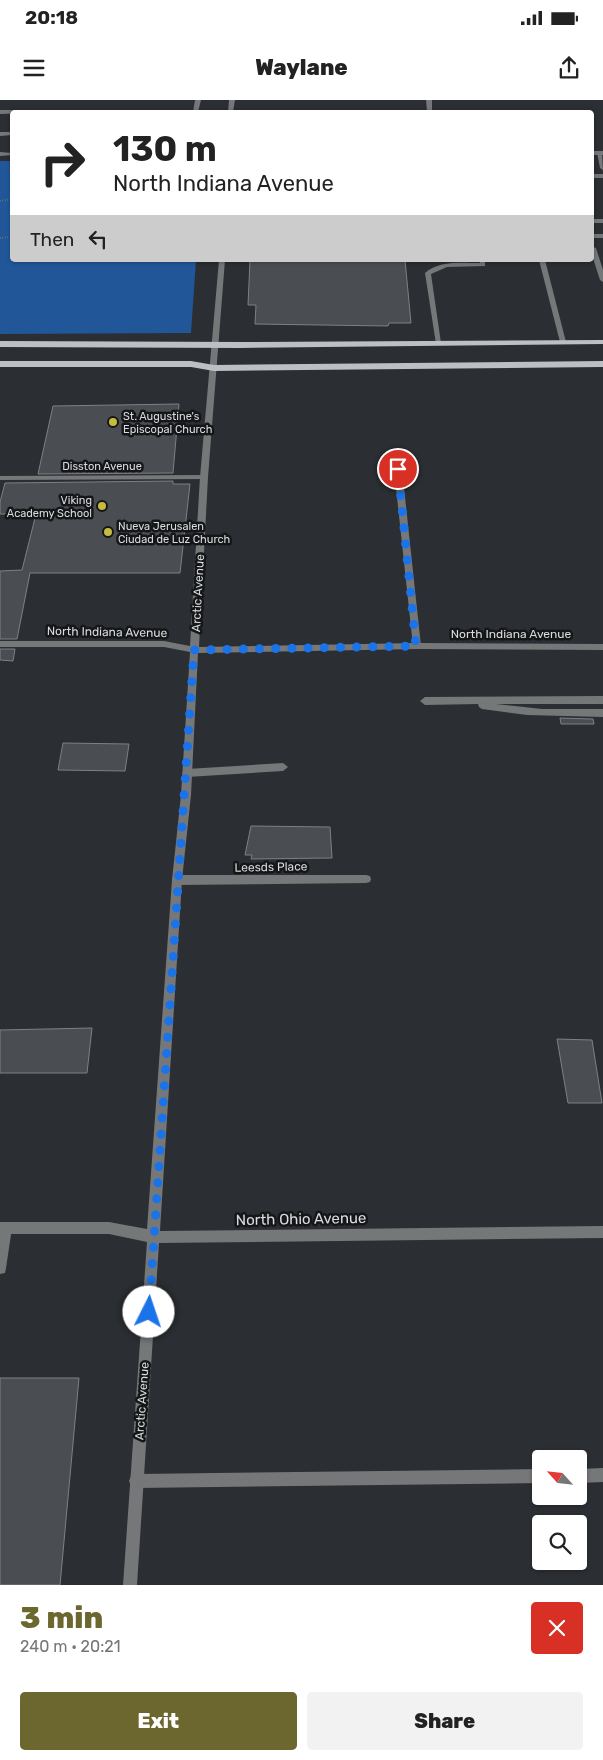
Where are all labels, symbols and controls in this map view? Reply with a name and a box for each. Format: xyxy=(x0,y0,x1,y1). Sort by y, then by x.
text: 20:18 xyxy=(25,6,78,29)
icon: menu xyxy=(20,54,48,82)
text: Waylane xyxy=(255,54,348,81)
icon: share xyxy=(555,54,583,82)
text: 130 m xyxy=(113,128,217,170)
icon: right xyxy=(30,130,95,195)
text: North Indiana Avenue xyxy=(113,170,334,197)
icon: left xyxy=(84,225,112,253)
text: Then xyxy=(30,228,74,251)
place label: St. Augustine's Episcopal Church xyxy=(123,410,212,436)
marker: St. Augustine's Episcopal Church xyxy=(107,416,119,428)
pin xyxy=(377,448,419,490)
icon: arrive xyxy=(384,455,412,483)
street label: Disston Avenue xyxy=(62,460,142,473)
place label: Viking Academy School xyxy=(7,494,92,520)
marker: Viking Academy School xyxy=(96,500,108,512)
place label: Nueva Jerusalen Ciudad de Luz Church xyxy=(118,520,230,546)
marker: Nueva Jerusalen Ciudad de Luz Church xyxy=(102,526,114,538)
street label: Arctic Avenue xyxy=(189,553,207,632)
street label: North Indiana Avenue xyxy=(47,624,168,640)
street label: North Indiana Avenue xyxy=(451,627,572,641)
street label: Leesds Place xyxy=(234,859,308,875)
street label: North Ohio Avenue xyxy=(235,1209,367,1229)
position arrow xyxy=(122,1285,174,1337)
street label: Arctic Avenue xyxy=(132,1361,152,1440)
north arrow xyxy=(532,1450,588,1505)
map controls xyxy=(532,1450,587,1570)
button: search xyxy=(532,1515,587,1570)
text: 3 min xyxy=(20,1600,103,1636)
button: close xyxy=(531,1602,583,1654)
text: 240 m · 20:21 xyxy=(20,1637,120,1656)
button: Exit xyxy=(20,1692,297,1750)
button: Share xyxy=(307,1692,583,1750)

